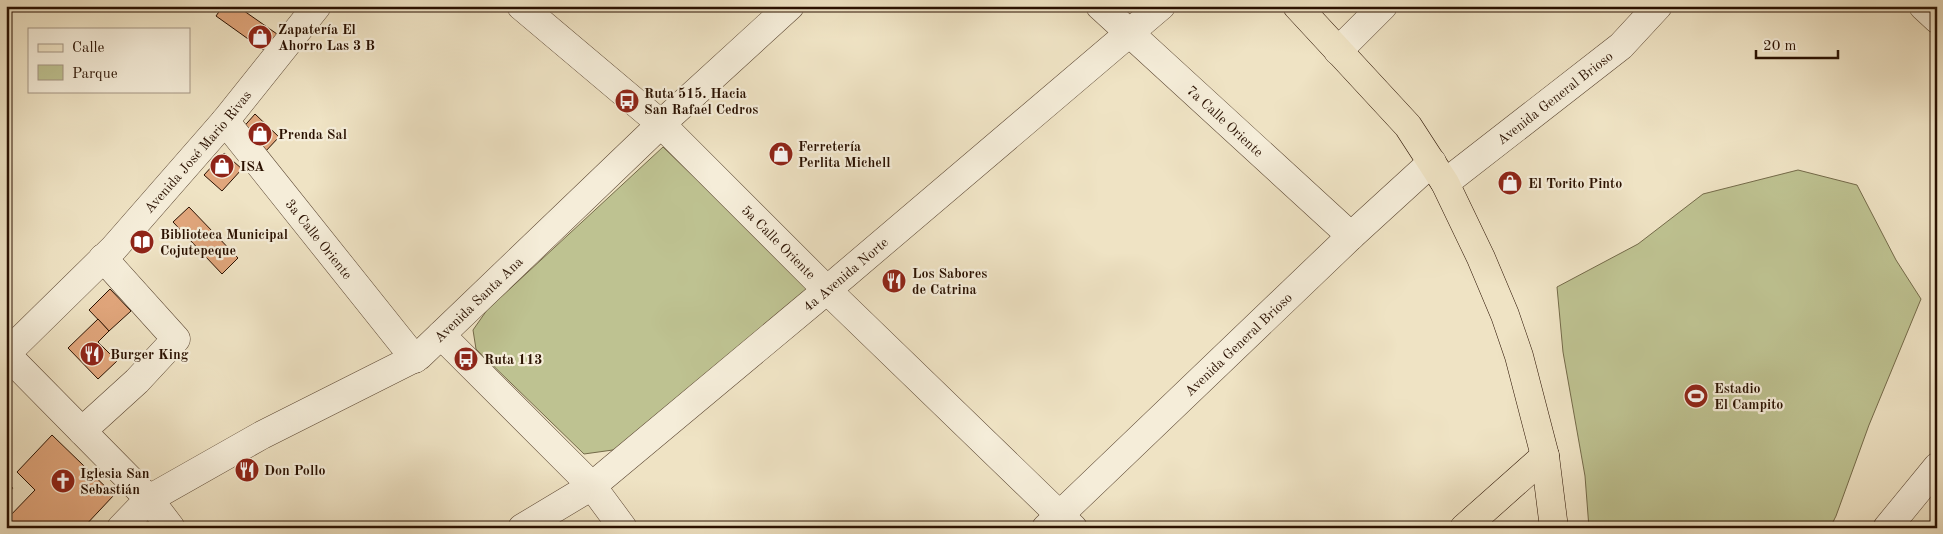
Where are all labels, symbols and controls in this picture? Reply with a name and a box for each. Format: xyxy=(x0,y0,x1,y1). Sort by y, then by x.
place label: Zapatería El Ahorro Las 3 B xyxy=(278,23,375,53)
shop icon: Zapatería El Ahorro Las 3 B xyxy=(247,24,273,50)
legend xyxy=(28,28,190,92)
scale bar xyxy=(1756,28,1838,60)
text: 20 m xyxy=(1763,39,1797,54)
text: Calle xyxy=(72,41,105,56)
street label: Avenida General Brioso xyxy=(1495,49,1616,148)
text: Parque xyxy=(72,67,118,82)
street label: 7a Calle Oriente xyxy=(1184,83,1265,160)
place label: Ruta 515. Hacia San Rafael Cedros xyxy=(644,87,758,117)
street label: Avenida José Mario Rivas xyxy=(142,88,254,216)
bus stop icon: Ruta 515. Hacia San Rafael Cedros xyxy=(614,88,640,114)
shop icon: Prenda Sal xyxy=(247,121,273,147)
place label: Prenda Sal xyxy=(278,128,347,142)
place label: Ferretería Perlita Michell xyxy=(798,140,891,170)
shop icon: Ferretería Perlita Michell xyxy=(768,141,794,167)
shop icon: ISA xyxy=(209,153,235,179)
place label: ISA xyxy=(240,160,265,174)
shop icon: El Torito Pinto xyxy=(1497,170,1523,196)
place label: El Torito Pinto xyxy=(1528,177,1622,191)
street label: 3a Calle Oriente xyxy=(282,197,354,282)
street label: 5a Calle Oriente xyxy=(739,203,818,282)
place label: Biblioteca Municipal Cojutepeque xyxy=(160,228,288,258)
library icon: Biblioteca Municipal Cojutepeque xyxy=(129,229,155,255)
street label: 4a Avenida Norte xyxy=(801,235,891,315)
street label: Avenida Santa Ana xyxy=(432,254,526,345)
place label: Los Sabores de Catrina xyxy=(912,267,987,297)
restaurant icon: Los Sabores de Catrina xyxy=(881,268,907,294)
street label: Avenida General Brioso xyxy=(1182,290,1295,399)
restaurant icon: Burger King xyxy=(79,341,105,367)
bus stop icon: Ruta 113 xyxy=(453,346,479,372)
place label: Burger King xyxy=(110,348,189,362)
place label: Ruta 113 xyxy=(484,353,542,367)
place label: Estadio El Campito xyxy=(1714,382,1783,412)
sports icon: Estadio El Campito xyxy=(1683,383,1709,409)
restaurant icon: Don Pollo xyxy=(234,457,260,483)
place label: Don Pollo xyxy=(264,464,326,478)
place label: Iglesia San Sebastián xyxy=(80,467,150,497)
church icon: Iglesia San Sebastián xyxy=(50,468,76,494)

